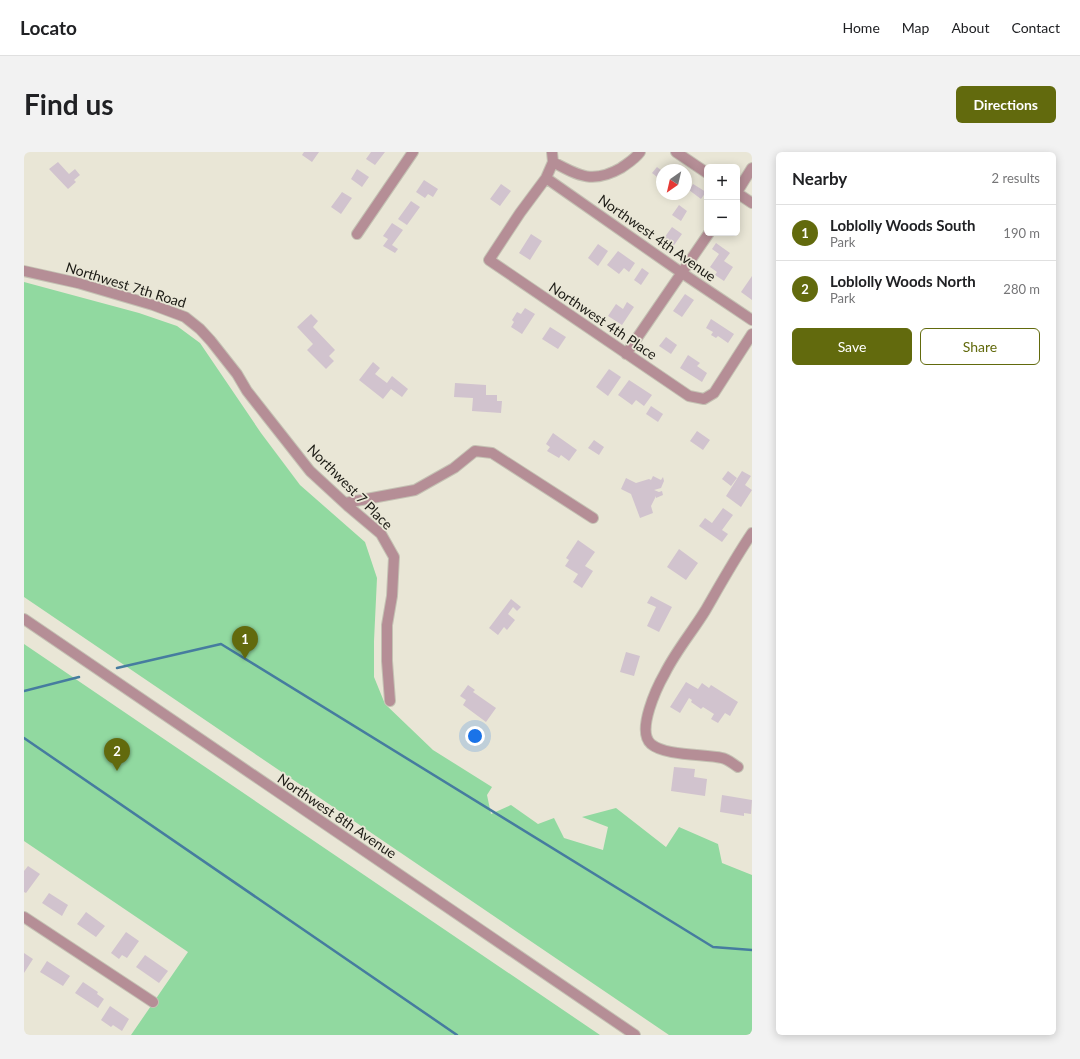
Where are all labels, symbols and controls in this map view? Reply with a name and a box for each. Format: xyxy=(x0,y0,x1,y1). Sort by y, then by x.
text: Locato xyxy=(20,16,77,39)
text: Home xyxy=(842,19,880,36)
text: Map xyxy=(902,19,929,36)
text: About xyxy=(951,19,989,36)
text: Contact xyxy=(1011,19,1060,36)
button: Directions xyxy=(956,86,1056,123)
text: Find us xyxy=(24,87,114,121)
north arrow xyxy=(656,164,692,200)
map controls xyxy=(704,164,740,236)
button: + xyxy=(704,164,740,200)
text: Nearby xyxy=(792,168,847,189)
text: 2 results xyxy=(992,170,1040,186)
street label: Northwest 4th Avenue xyxy=(595,191,719,285)
button: − xyxy=(704,200,740,236)
text: Loblolly Woods South xyxy=(830,216,976,234)
text: 1 xyxy=(801,225,809,241)
text: 190 m xyxy=(1003,225,1040,241)
text: Park xyxy=(830,234,855,250)
street label: Northwest 7th Road xyxy=(64,258,188,311)
text: Loblolly Woods North xyxy=(830,272,976,290)
street label: Northwest 4th Place xyxy=(546,278,660,363)
text: 2 xyxy=(801,281,809,297)
text: 280 m xyxy=(1003,281,1040,297)
text: Park xyxy=(830,290,855,306)
button: Save xyxy=(792,328,912,365)
button: Share xyxy=(920,328,1040,365)
street label: Northwest 7 Place xyxy=(304,440,397,533)
pin: 1 xyxy=(232,626,258,659)
your location xyxy=(465,726,485,746)
pin: 2 xyxy=(104,738,130,771)
street label: Northwest 8th Avenue xyxy=(275,769,400,862)

